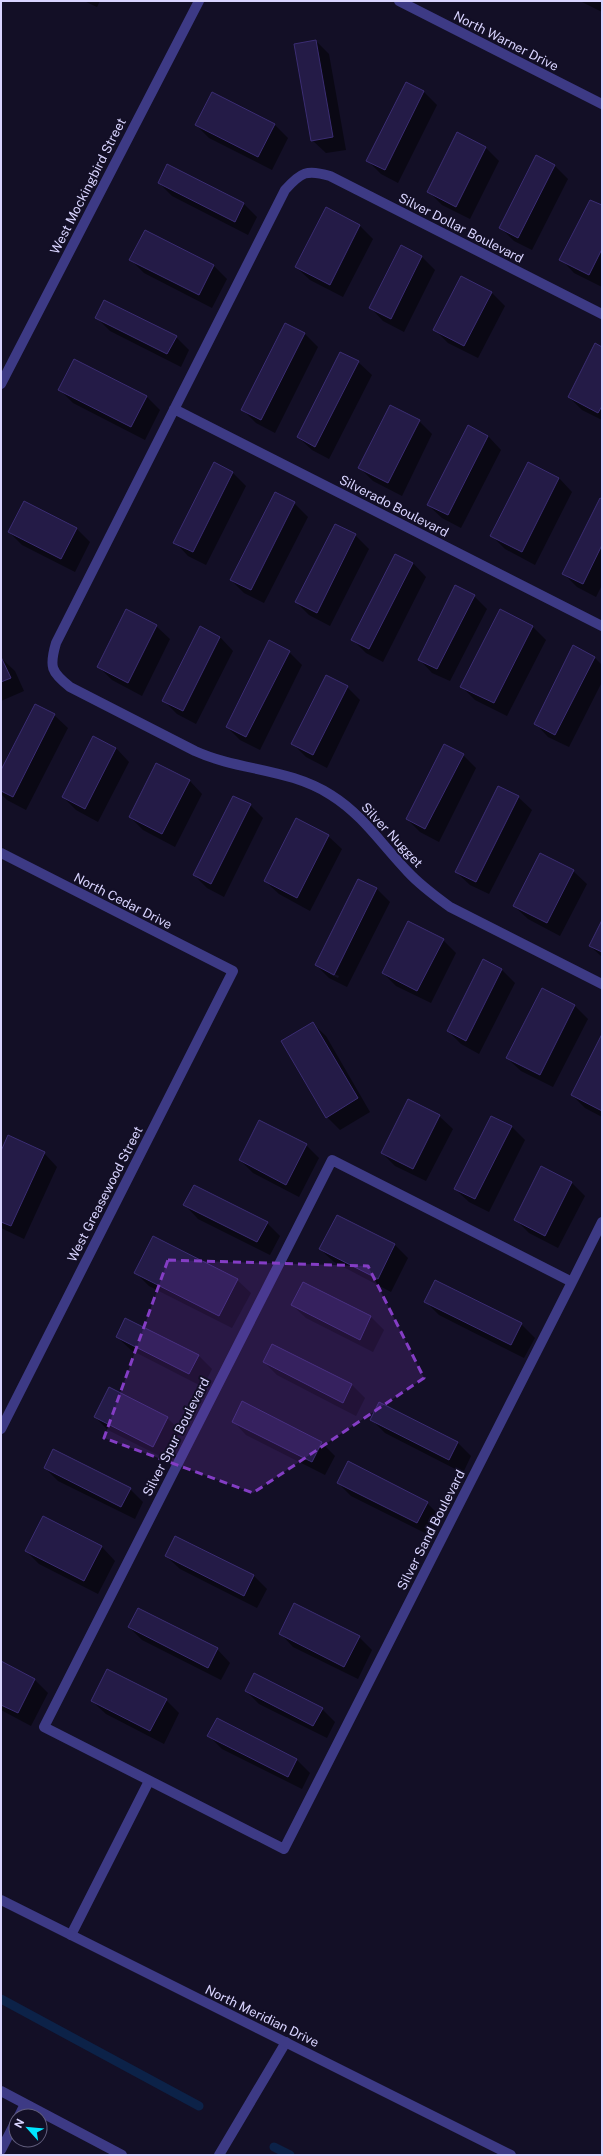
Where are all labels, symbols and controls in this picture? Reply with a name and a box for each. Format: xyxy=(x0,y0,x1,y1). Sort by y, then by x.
street label: North Warner Drive xyxy=(451,8,561,74)
street label: West Mockingbird Street xyxy=(47,115,129,257)
street label: Silver Dollar Boulevard xyxy=(396,190,526,266)
street label: Silverado Boulevard xyxy=(337,472,451,540)
street label: Silver Nugget xyxy=(358,800,426,870)
street label: North Cedar Drive xyxy=(71,870,175,932)
street label: West Greasewood Street xyxy=(64,1124,146,1264)
street label: Silver Spur Boulevard xyxy=(140,1375,212,1499)
street label: Silver Sand Boulevard xyxy=(394,1467,468,1593)
street label: North Meridian Drive xyxy=(203,1982,321,2050)
north arrow xyxy=(8,2108,48,2148)
text: N xyxy=(12,2117,26,2130)

